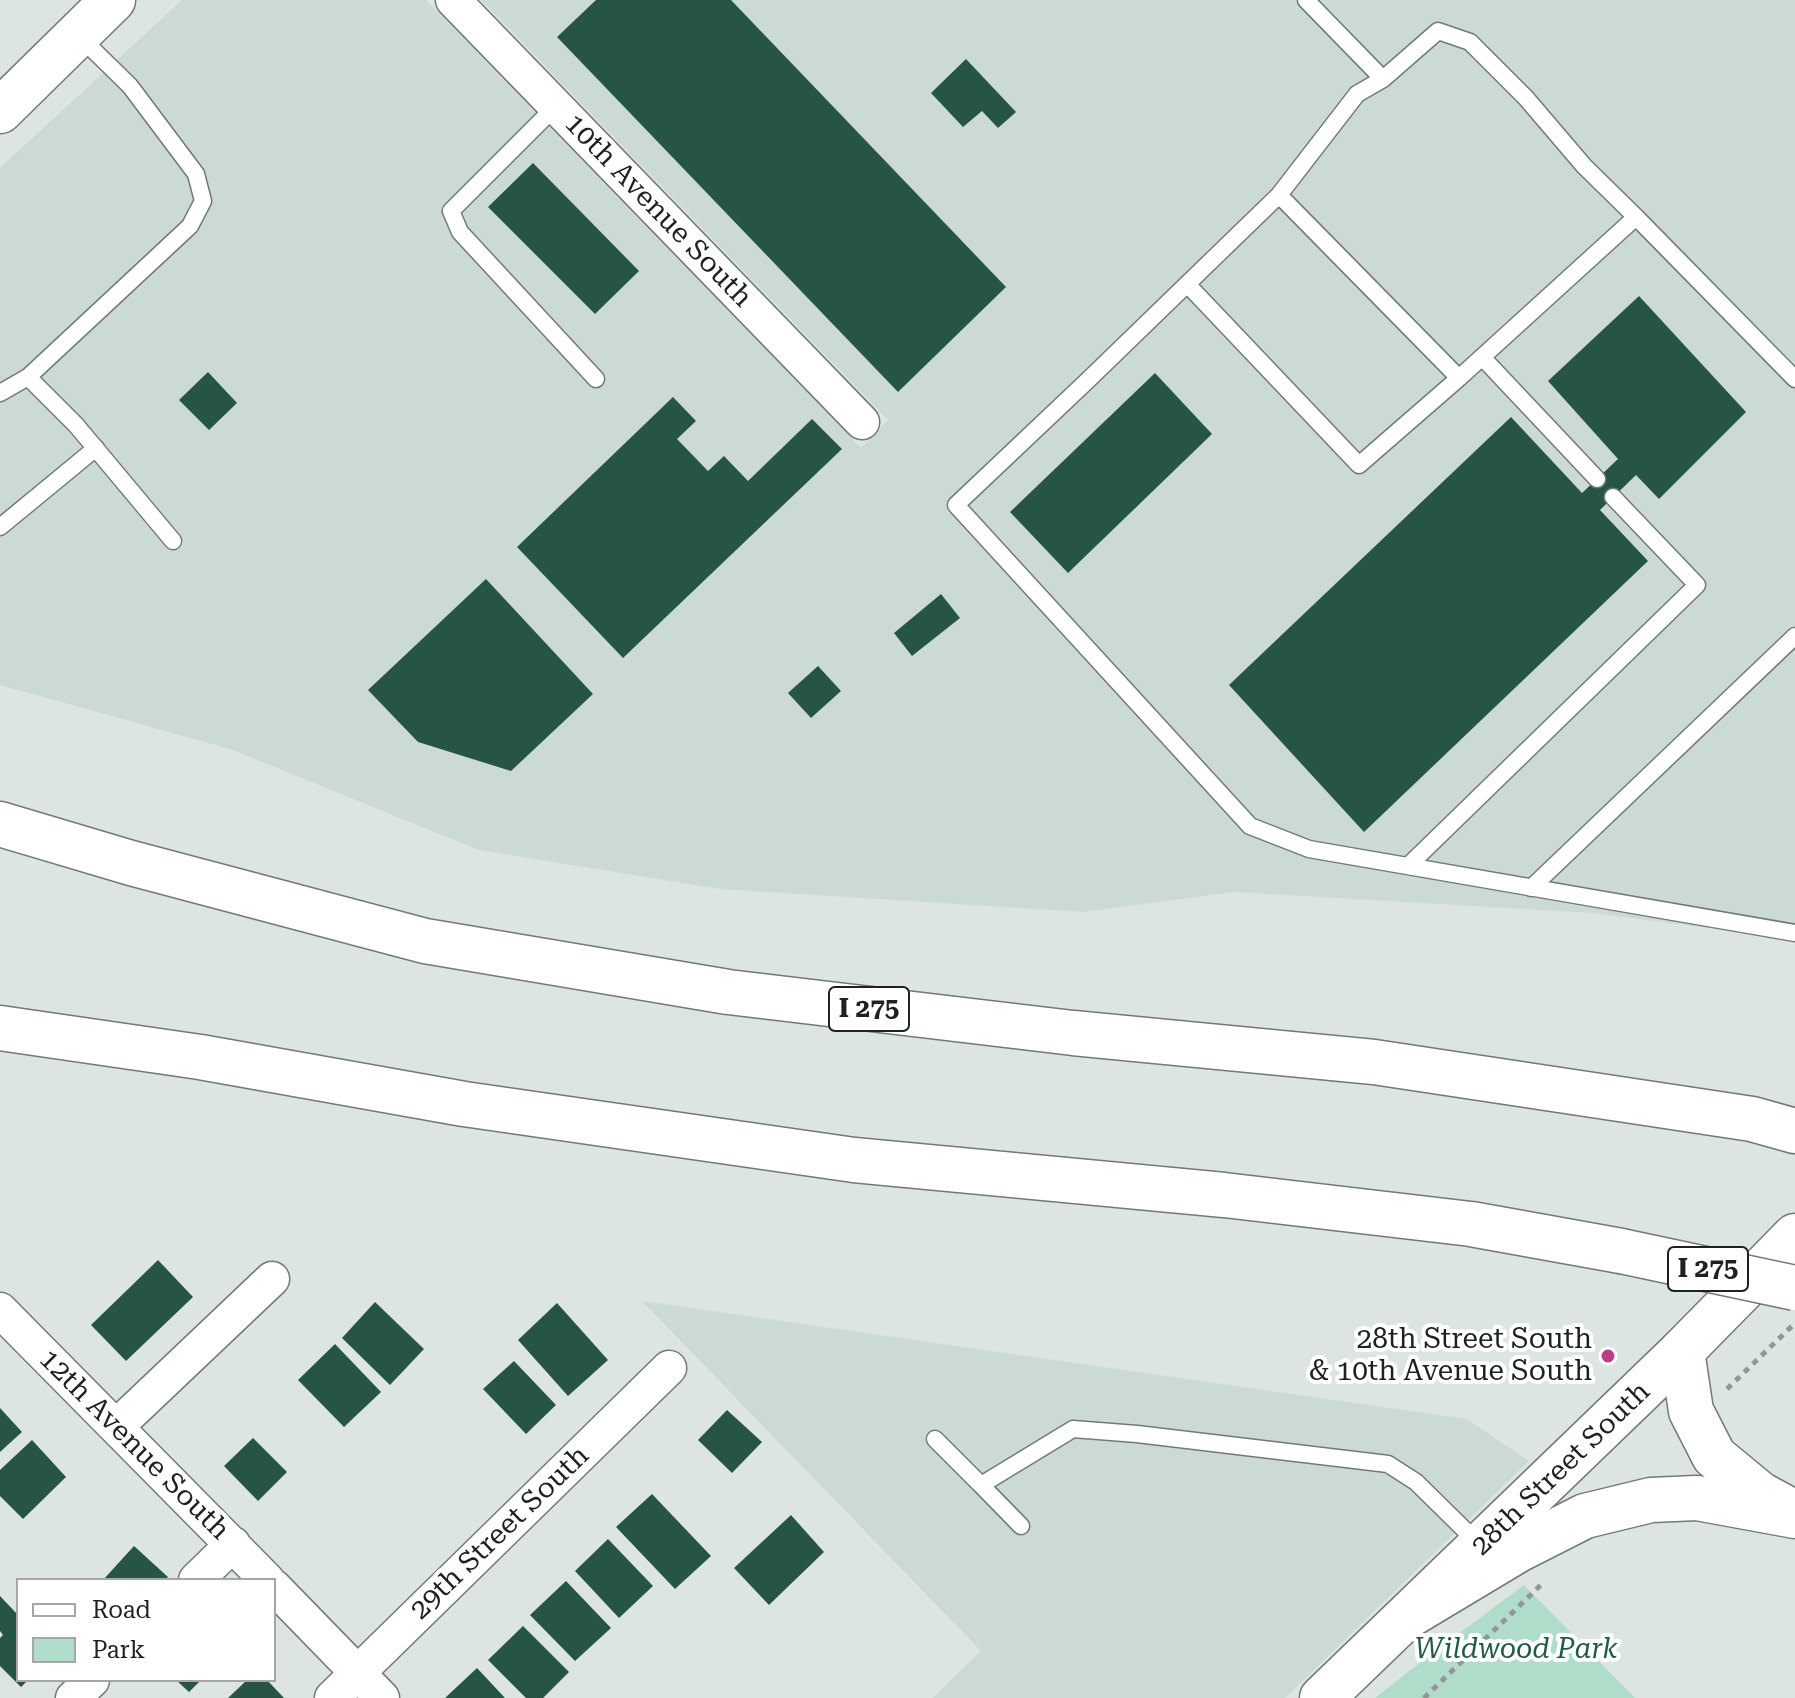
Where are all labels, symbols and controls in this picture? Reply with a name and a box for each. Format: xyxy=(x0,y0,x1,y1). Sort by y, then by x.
street label: 10th Avenue South xyxy=(557,107,759,315)
road number: I 275 xyxy=(829,987,909,1031)
road number: I 275 xyxy=(1668,1247,1748,1291)
place label: 28th Street South & 10th Avenue South xyxy=(1309,1323,1592,1389)
street label: 12th Avenue South xyxy=(32,1343,236,1547)
marker: 28th Street South & 10th Avenue South xyxy=(1599,1347,1617,1365)
street label: 28th Street South xyxy=(1465,1375,1657,1563)
street label: 29th Street South xyxy=(404,1439,596,1627)
legend xyxy=(16,1578,276,1682)
text: Road xyxy=(92,1596,151,1624)
park label: Wildwood Park xyxy=(1414,1633,1618,1667)
text: Park xyxy=(92,1636,145,1664)

